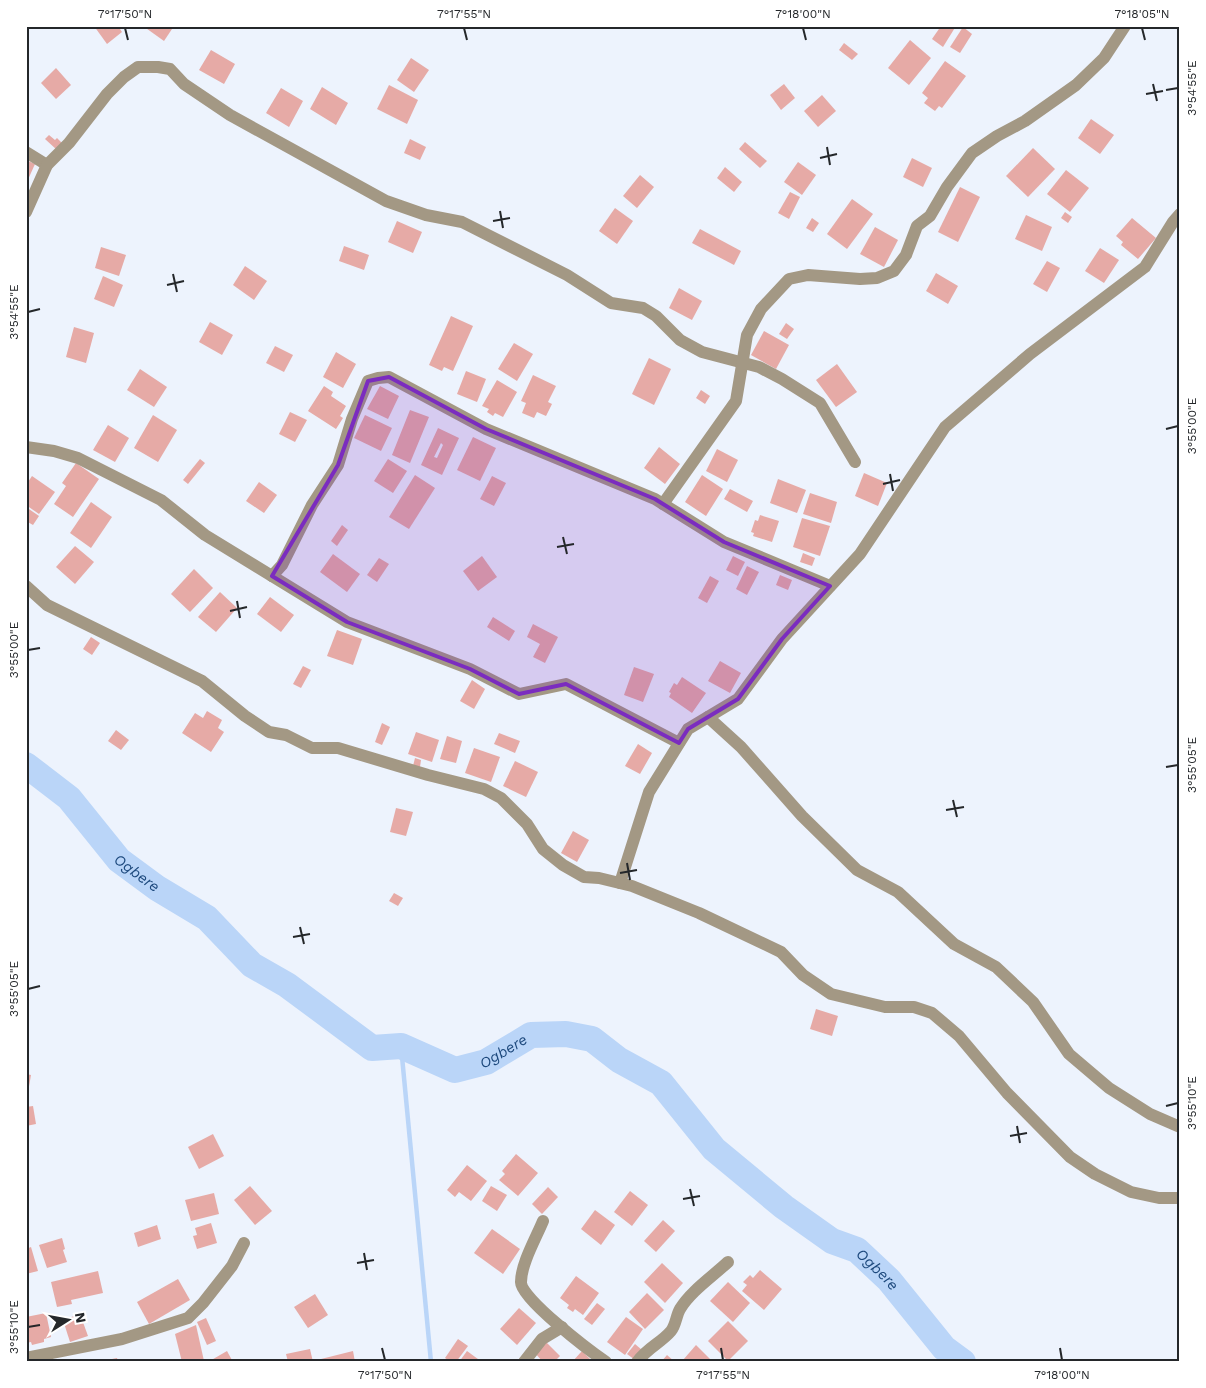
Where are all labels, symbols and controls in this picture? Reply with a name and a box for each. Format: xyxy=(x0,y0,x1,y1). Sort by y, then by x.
text: 7°17'50"N xyxy=(98,7,152,21)
text: 7°17'55"N xyxy=(437,7,491,21)
text: 7°18'00"N xyxy=(775,7,831,21)
text: 7°18'05"N xyxy=(1114,7,1170,21)
text: 3°54'55"E xyxy=(1185,60,1199,116)
text: 3°54'55"E xyxy=(7,284,21,340)
text: 3°55'00"E xyxy=(1185,397,1199,454)
text: 3°55'00"E xyxy=(7,621,21,678)
text: 3°55'05"E xyxy=(1185,737,1199,793)
water label: Ogbere xyxy=(110,850,163,896)
text: 3°55'05"E xyxy=(7,961,21,1017)
water label: Ogbere xyxy=(478,1030,530,1072)
text: 3°55'10"E xyxy=(1185,1076,1199,1130)
water label: Ogbere xyxy=(852,1245,903,1294)
north arrow xyxy=(42,1296,92,1346)
text: 3°55'10"E xyxy=(7,1300,21,1354)
text: N xyxy=(72,1311,90,1324)
text: 7°17'50"N xyxy=(358,1368,412,1382)
text: 7°17'55"N xyxy=(696,1368,750,1382)
text: 7°18'00"N xyxy=(1034,1368,1090,1382)

